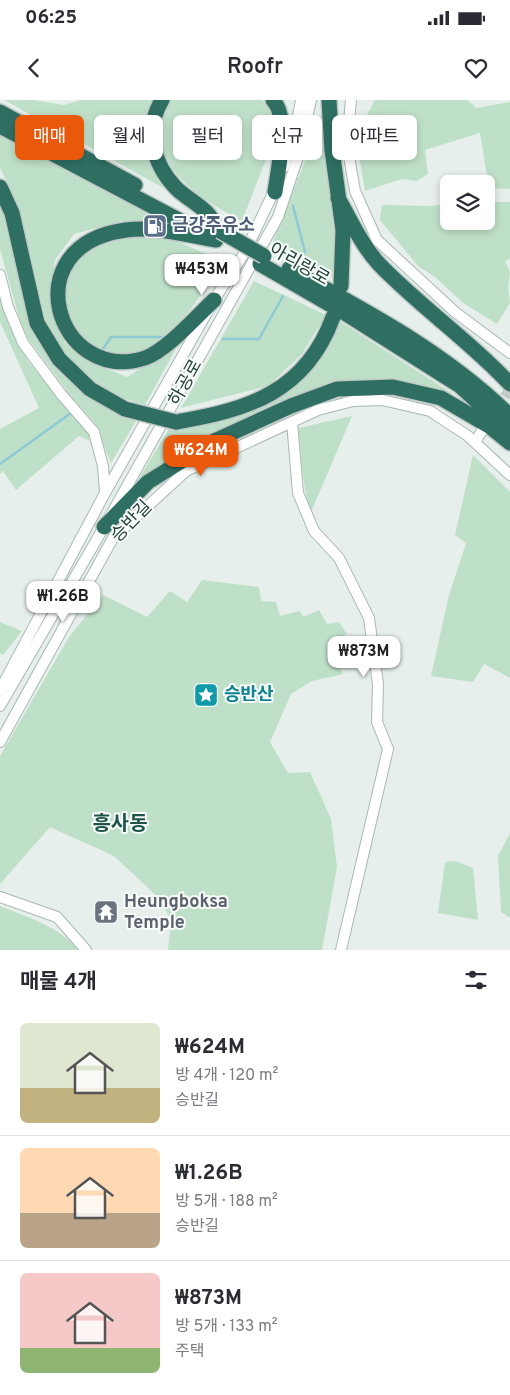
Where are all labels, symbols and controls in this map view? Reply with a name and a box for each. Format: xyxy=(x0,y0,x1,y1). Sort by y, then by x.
text: 06:25 xyxy=(25,6,77,30)
icon: back xyxy=(20,54,48,82)
text: Roofr xyxy=(227,54,283,81)
icon: heart xyxy=(462,54,490,82)
chip: 매매 xyxy=(15,115,84,160)
chip: 월세 xyxy=(94,115,163,160)
chip: 필터 xyxy=(173,115,242,160)
chip: 신규 xyxy=(252,115,322,160)
chip: 아파트 xyxy=(332,115,417,160)
map controls xyxy=(440,175,495,230)
button: layers xyxy=(440,175,495,230)
fuel station icon: 금강주유소 xyxy=(142,213,168,239)
place label: 금강주유소 xyxy=(172,215,255,238)
street label: 아리랑로 xyxy=(265,238,333,292)
pin: ₩453M xyxy=(167,254,237,296)
text: ₩453M xyxy=(175,260,229,280)
street label: 하공로 xyxy=(164,356,208,410)
pin: ₩624M xyxy=(166,434,236,477)
text: ₩624M xyxy=(174,441,228,461)
street label: 승반길 xyxy=(106,496,158,548)
pin: ₩1.26B xyxy=(22,580,104,623)
text: ₩1.26B xyxy=(37,587,89,607)
pin: ₩873M xyxy=(329,636,399,678)
text: ₩873M xyxy=(338,642,390,662)
place icon: 승반산 xyxy=(193,682,219,708)
place label: 승반산 xyxy=(224,684,274,707)
district label: 흥사동 xyxy=(92,812,148,838)
place label: Heungboksa Temple xyxy=(124,891,228,935)
temple icon: Heungboksa Temple xyxy=(93,899,119,925)
icon: filters xyxy=(462,966,490,994)
text: 매물 4개 xyxy=(20,969,97,996)
text: ₩624M xyxy=(175,1034,245,1061)
icon: home xyxy=(60,1043,120,1103)
text: 방 4개 · 120 m² xyxy=(175,1066,278,1086)
text: 승반길 xyxy=(175,1091,219,1111)
text: ₩1.26B xyxy=(175,1160,243,1187)
icon: home xyxy=(60,1168,120,1228)
text: 방 5개 · 188 m² xyxy=(175,1192,278,1212)
text: 승반길 xyxy=(175,1217,219,1237)
text: ₩873M xyxy=(175,1285,242,1312)
icon: home xyxy=(60,1293,120,1353)
text: 방 5개 · 133 m² xyxy=(175,1317,278,1337)
text: 주택 xyxy=(175,1342,204,1362)

